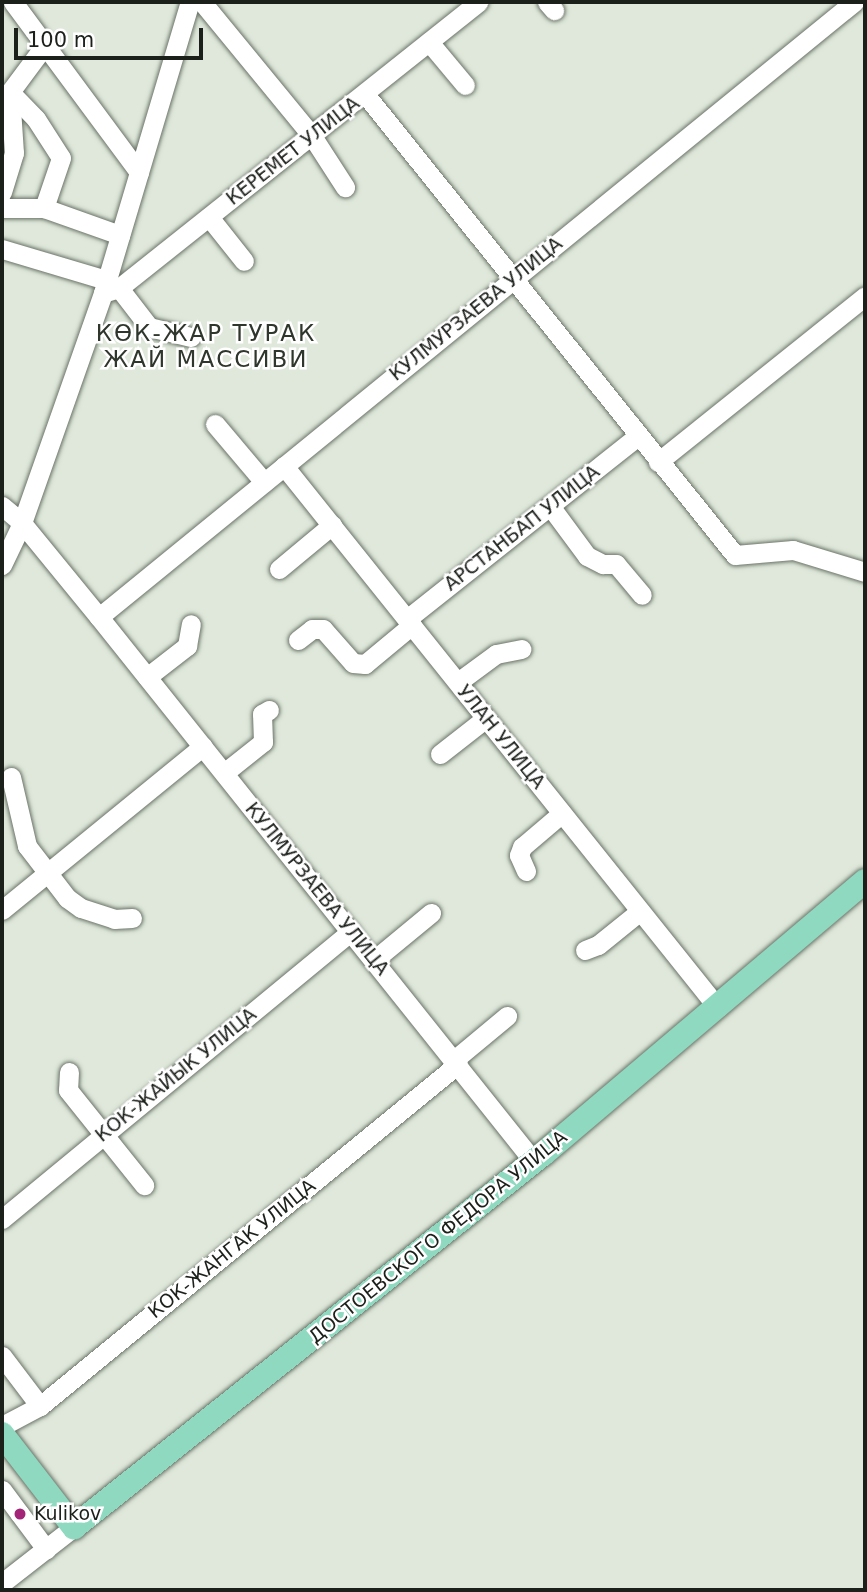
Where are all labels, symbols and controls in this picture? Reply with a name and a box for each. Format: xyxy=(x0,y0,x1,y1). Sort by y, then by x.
scale bar xyxy=(18,14,206,58)
text: 100 m xyxy=(27,28,94,52)
street label: КЕРЕМЕТ УЛИЦА xyxy=(222,92,364,210)
street label: КУЛМУРЗАЕВА УЛИЦА xyxy=(385,232,567,386)
district label: КӨК-ЖАР ТУРАК ЖАЙ МАССИВИ xyxy=(97,319,315,373)
street label: АРСТАНБАП УЛИЦА xyxy=(440,460,604,596)
street label: УЛАН УЛИЦА xyxy=(452,680,550,794)
street label: КУЛМУРЗАЕВА УЛИЦА xyxy=(240,798,394,980)
street label: КОК-ЖАЙЫК УЛИЦА xyxy=(91,1003,261,1147)
street label: ДОСТОЕВСКОГО ФЕДОРА УЛИЦА xyxy=(304,1126,572,1348)
street label: КОК-ЖАНГАК УЛИЦА xyxy=(144,1175,320,1323)
place label: Kulikov xyxy=(34,1503,101,1525)
marker: Kulikov xyxy=(12,1506,28,1522)

